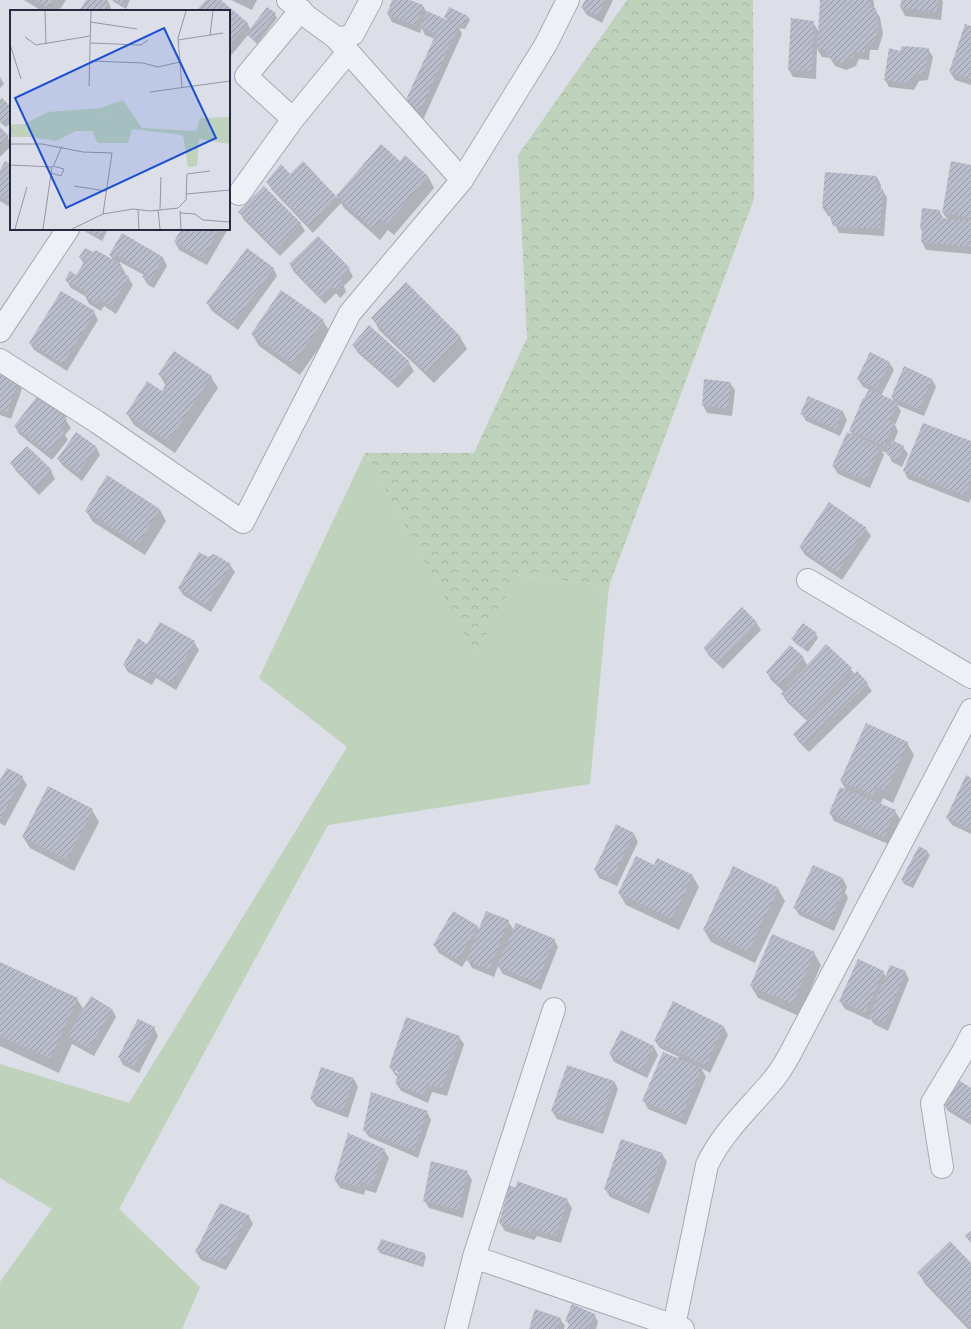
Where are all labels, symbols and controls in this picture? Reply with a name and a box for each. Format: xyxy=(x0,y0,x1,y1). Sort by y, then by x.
inset map xyxy=(10,10,230,230)

